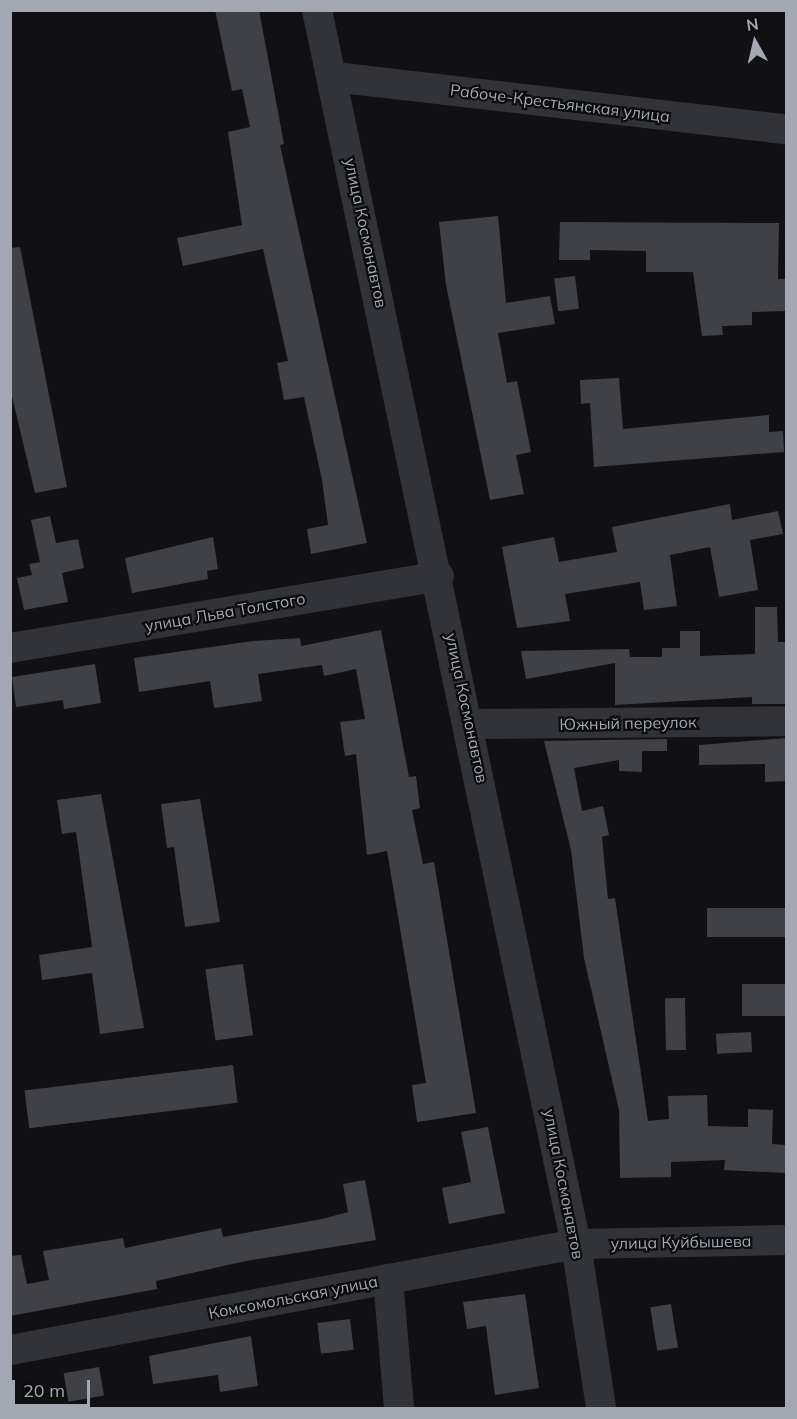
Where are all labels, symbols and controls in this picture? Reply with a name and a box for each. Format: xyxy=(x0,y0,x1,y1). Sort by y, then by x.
north arrow xyxy=(725,12,785,72)
text: N xyxy=(745,13,760,35)
street label: Рабоче-Крестьянская улица xyxy=(449,80,671,126)
street label: улица Космонавтов xyxy=(341,156,391,310)
street label: улица Льва Толстого xyxy=(143,588,307,636)
street label: улица Космонавтов xyxy=(442,631,492,785)
street label: Южный переулок xyxy=(559,712,697,734)
street label: улица Космонавтов xyxy=(540,1107,588,1261)
street label: улица Куйбышева xyxy=(610,1231,752,1253)
street label: Комсомольская улица xyxy=(207,1271,379,1323)
scale bar xyxy=(15,1368,93,1406)
text: 20 m xyxy=(23,1379,65,1402)

